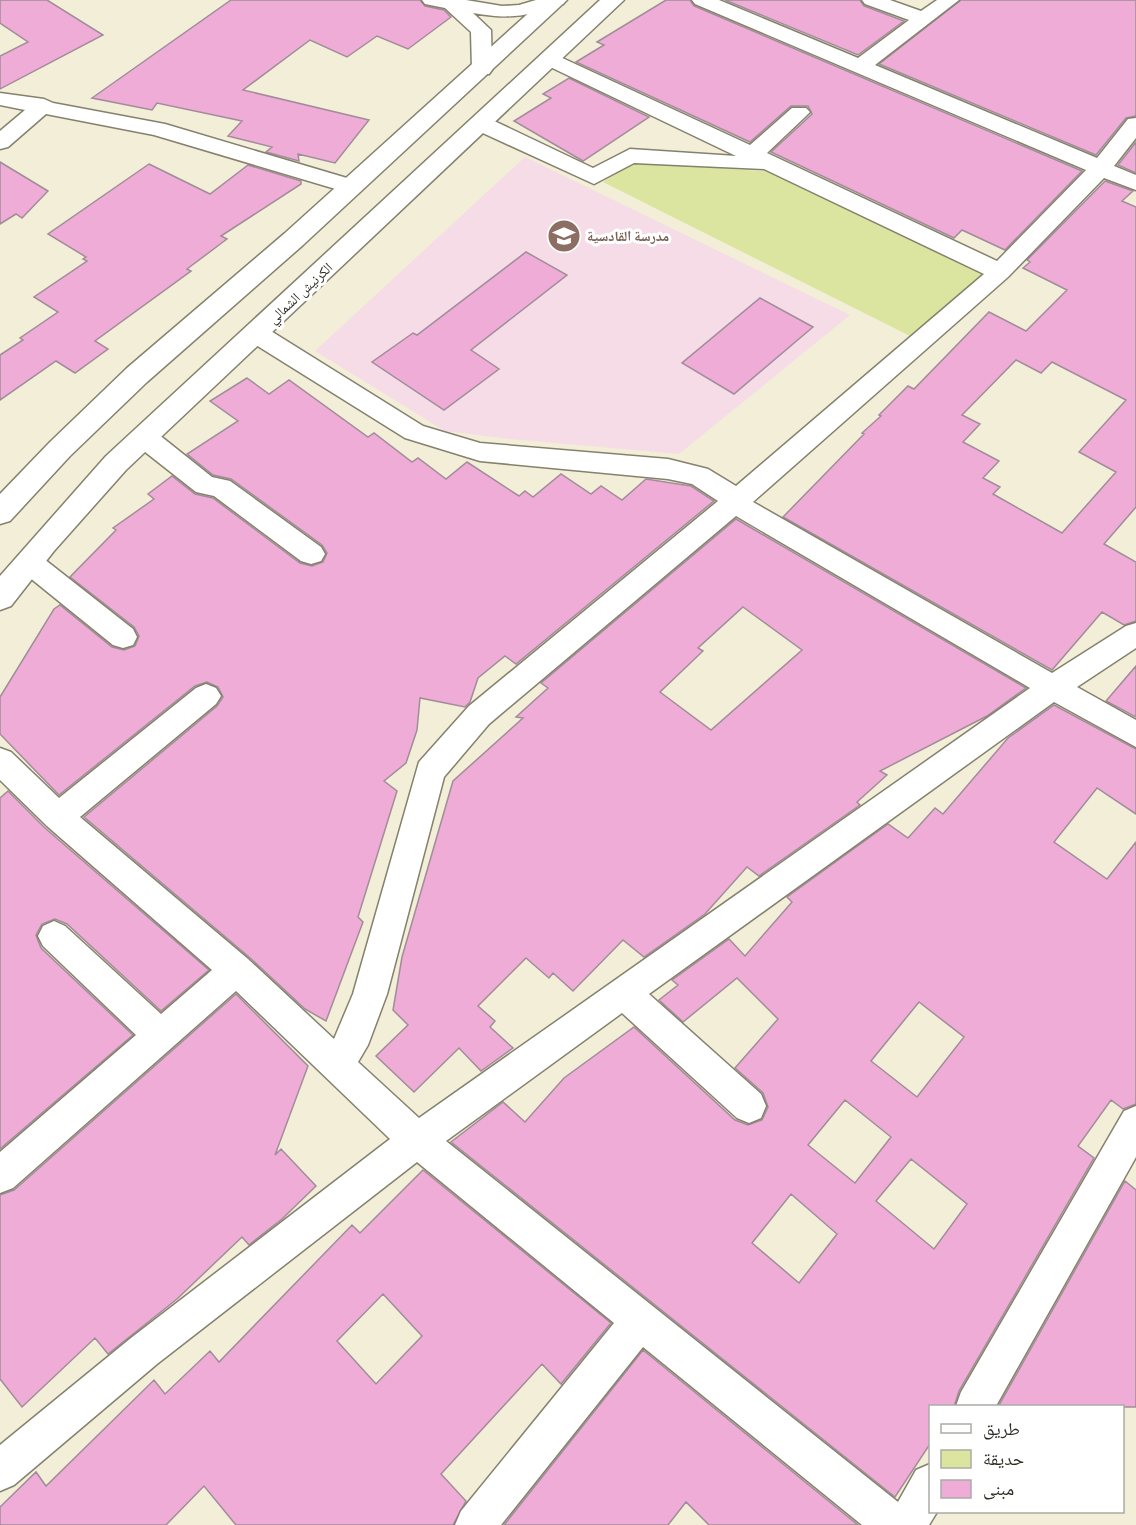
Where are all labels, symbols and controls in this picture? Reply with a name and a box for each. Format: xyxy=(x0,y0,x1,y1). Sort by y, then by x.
school or university icon: مدرسة القادسية xyxy=(546,218,582,254)
place label: مدرسة القادسية xyxy=(587,227,669,245)
street label: الكرنيش الشمالي xyxy=(264,258,338,329)
legend xyxy=(929,1405,1124,1513)
text: طريق xyxy=(983,1417,1020,1440)
text: حديقة xyxy=(983,1447,1024,1470)
text: مبنى xyxy=(983,1477,1014,1500)

